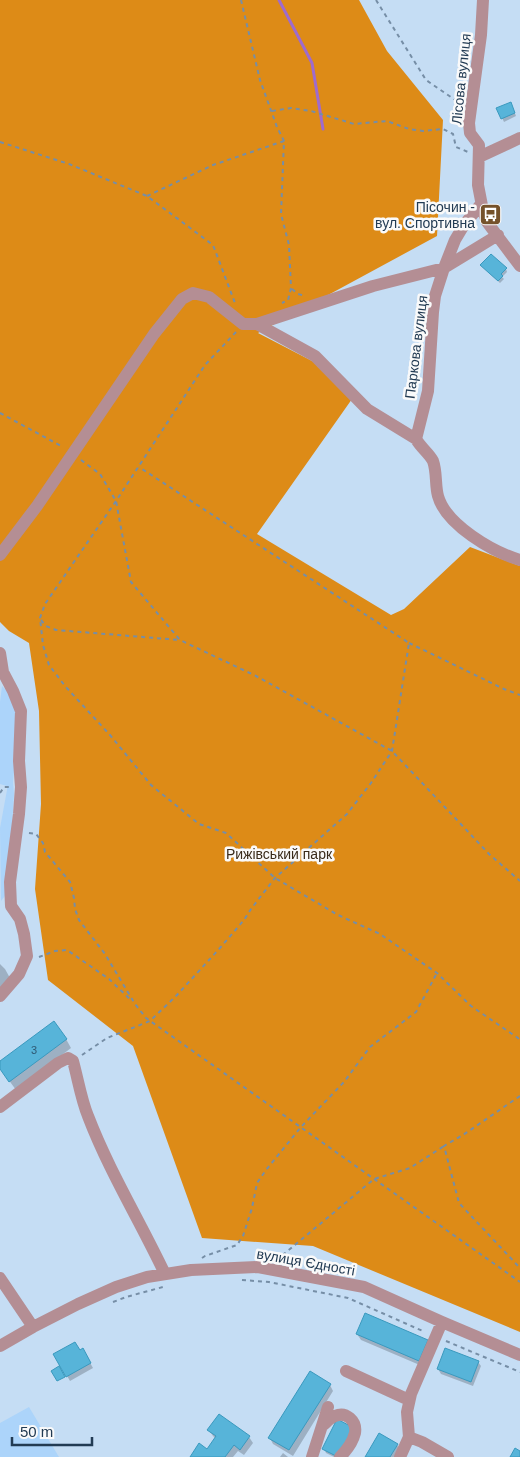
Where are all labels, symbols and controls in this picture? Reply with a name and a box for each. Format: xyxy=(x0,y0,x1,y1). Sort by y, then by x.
street label: Лісова вулиця xyxy=(448,33,474,125)
place label: Пісочин - вул. Спортивна xyxy=(375,199,475,231)
bus stop icon: Пісочин - вул. Спортивна xyxy=(479,203,503,227)
street label: Паркова вулиця xyxy=(402,294,430,400)
park label: Рижівський парк xyxy=(226,846,333,862)
house number: 3 xyxy=(31,1044,37,1056)
street label: вулиця Єдності xyxy=(256,1245,356,1279)
scale bar xyxy=(12,1414,92,1446)
text: 50 m xyxy=(20,1423,53,1440)

